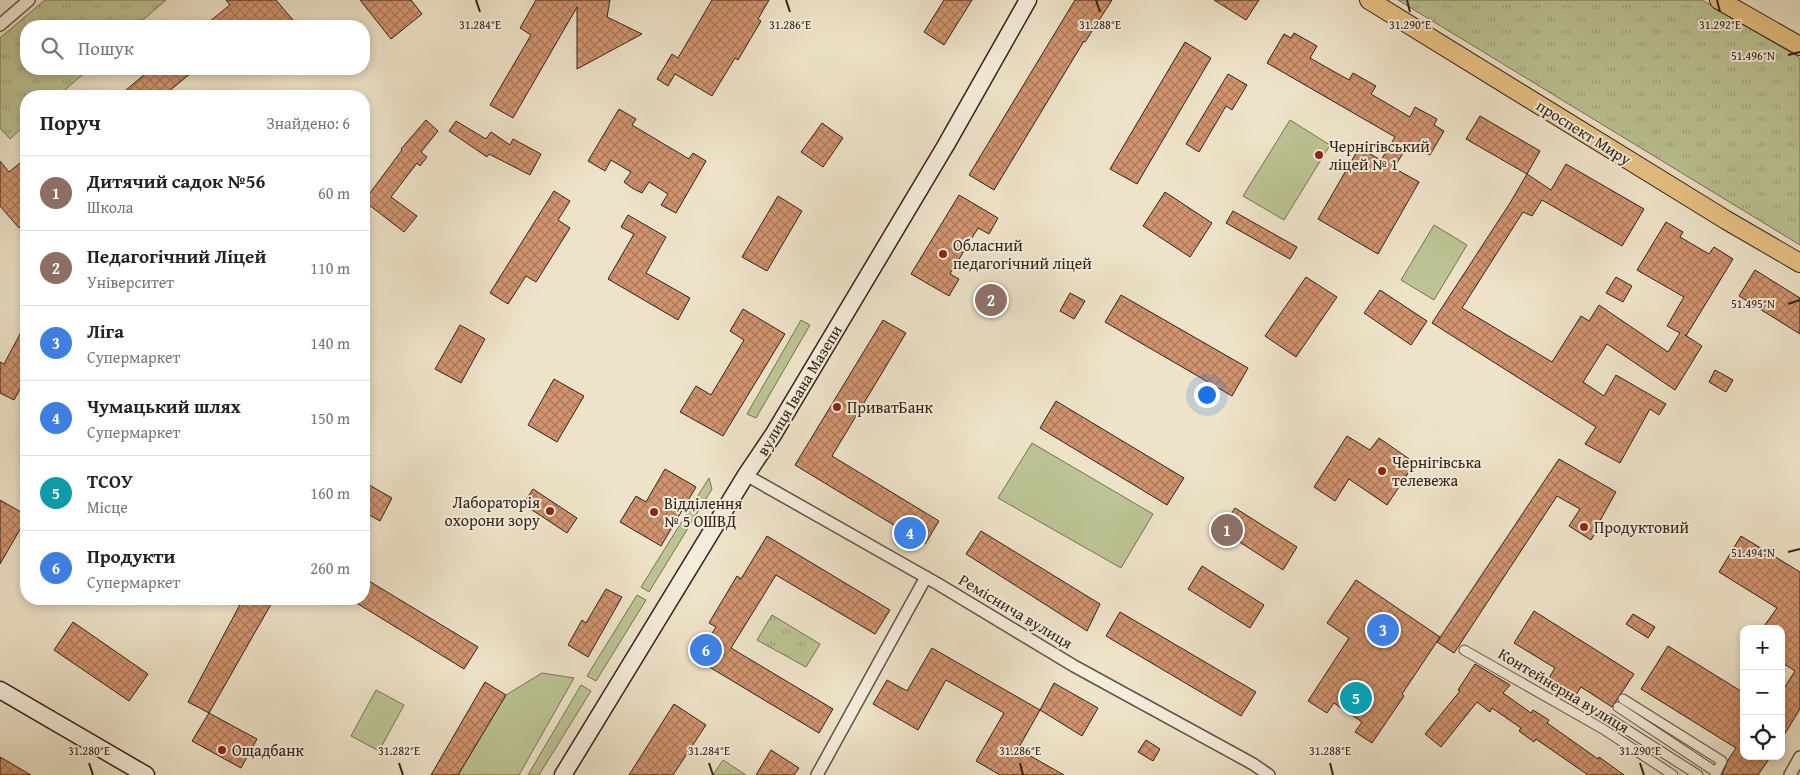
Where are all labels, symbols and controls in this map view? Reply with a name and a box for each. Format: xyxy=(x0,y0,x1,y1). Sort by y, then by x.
text: 31.284°E xyxy=(459,16,501,33)
text: 31.286°E xyxy=(769,16,811,33)
text: 31.288°E xyxy=(1079,16,1121,33)
text: 31.290°E xyxy=(1389,16,1431,33)
text: 31.292°E xyxy=(1699,16,1741,33)
search box xyxy=(20,20,370,75)
icon: search xyxy=(38,34,66,62)
text: Пошук xyxy=(78,34,134,62)
text: 51.496°N xyxy=(1731,47,1775,64)
street label: проспект Миру xyxy=(1532,93,1636,171)
text: Поруч xyxy=(40,107,101,138)
text: Знайдено: 6 xyxy=(267,111,350,135)
place label: Чернігівський ліцей № 1 xyxy=(1329,134,1430,176)
marker: Чернігівський ліцей № 1 xyxy=(1313,149,1325,161)
text: Дитячий садок №56 xyxy=(87,167,265,195)
text: 1 xyxy=(52,181,60,205)
text: 60 m xyxy=(318,181,350,205)
text: Школа xyxy=(87,195,133,219)
place label: Обласний педагогічний ліцей xyxy=(953,233,1092,275)
text: Педагогічний Ліцей xyxy=(87,242,266,270)
marker: Обласний педагогічний ліцей xyxy=(937,248,949,260)
text: 2 xyxy=(52,256,60,280)
text: 110 m xyxy=(310,256,350,280)
text: Університет xyxy=(87,270,174,294)
pin: 2 xyxy=(975,281,1007,319)
text: 51.495°N xyxy=(1731,295,1775,312)
text: Ліга xyxy=(87,317,124,345)
street label: вулиця Івана Мазепи xyxy=(750,320,848,460)
text: 3 xyxy=(52,331,60,355)
text: 140 m xyxy=(310,331,350,355)
text: Супермаркет xyxy=(87,345,180,369)
your location xyxy=(1194,382,1220,408)
text: Чумацький шлях xyxy=(87,392,241,420)
place label: ПриватБанк xyxy=(847,395,934,419)
marker: ПриватБанк xyxy=(831,401,843,413)
text: 4 xyxy=(52,406,60,430)
text: 150 m xyxy=(310,406,350,430)
text: Супермаркет xyxy=(87,420,180,444)
place label: Чернігівська телевежа xyxy=(1392,450,1482,492)
marker: Чернігівська телевежа xyxy=(1376,465,1388,477)
text: ТСОУ xyxy=(87,467,133,495)
text: 5 xyxy=(52,481,60,505)
text: 160 m xyxy=(310,481,350,505)
place label: Лабораторія охорони зору xyxy=(445,490,540,532)
place label: Відділення № 5 ОШВД xyxy=(664,491,742,533)
text: Місце xyxy=(87,495,128,519)
marker: Лабораторія охорони зору xyxy=(544,505,556,517)
marker: Відділення № 5 ОШВД xyxy=(648,506,660,518)
pin: 1 xyxy=(1211,511,1243,549)
pin: 4 xyxy=(894,514,926,552)
place label: Продуктовий xyxy=(1594,515,1690,539)
marker: Продуктовий xyxy=(1578,521,1590,533)
text: Продукти xyxy=(87,542,175,570)
text: 51.494°N xyxy=(1731,544,1775,561)
text: 6 xyxy=(52,556,60,580)
text: 260 m xyxy=(310,556,350,580)
street label: Реміснича вулиця xyxy=(954,567,1078,655)
text: Супермаркет xyxy=(87,570,180,594)
pin: 3 xyxy=(1367,611,1399,649)
map controls xyxy=(1740,625,1785,760)
button: + xyxy=(1740,625,1785,670)
pin: 6 xyxy=(690,631,722,669)
street label: Контейнерна вулиця xyxy=(1494,641,1634,739)
button: − xyxy=(1740,670,1785,715)
pin: 5 xyxy=(1340,679,1372,717)
button: locate xyxy=(1740,715,1785,760)
place label: Ощадбанк xyxy=(232,738,304,762)
text: 31.280°E xyxy=(68,742,110,759)
text: 31.282°E xyxy=(378,742,420,759)
text: 31.284°E xyxy=(688,742,730,759)
text: 31.286°E xyxy=(999,742,1041,759)
text: 31.288°E xyxy=(1309,742,1351,759)
text: 31.290°E xyxy=(1619,742,1661,759)
marker: Ощадбанк xyxy=(216,744,228,756)

